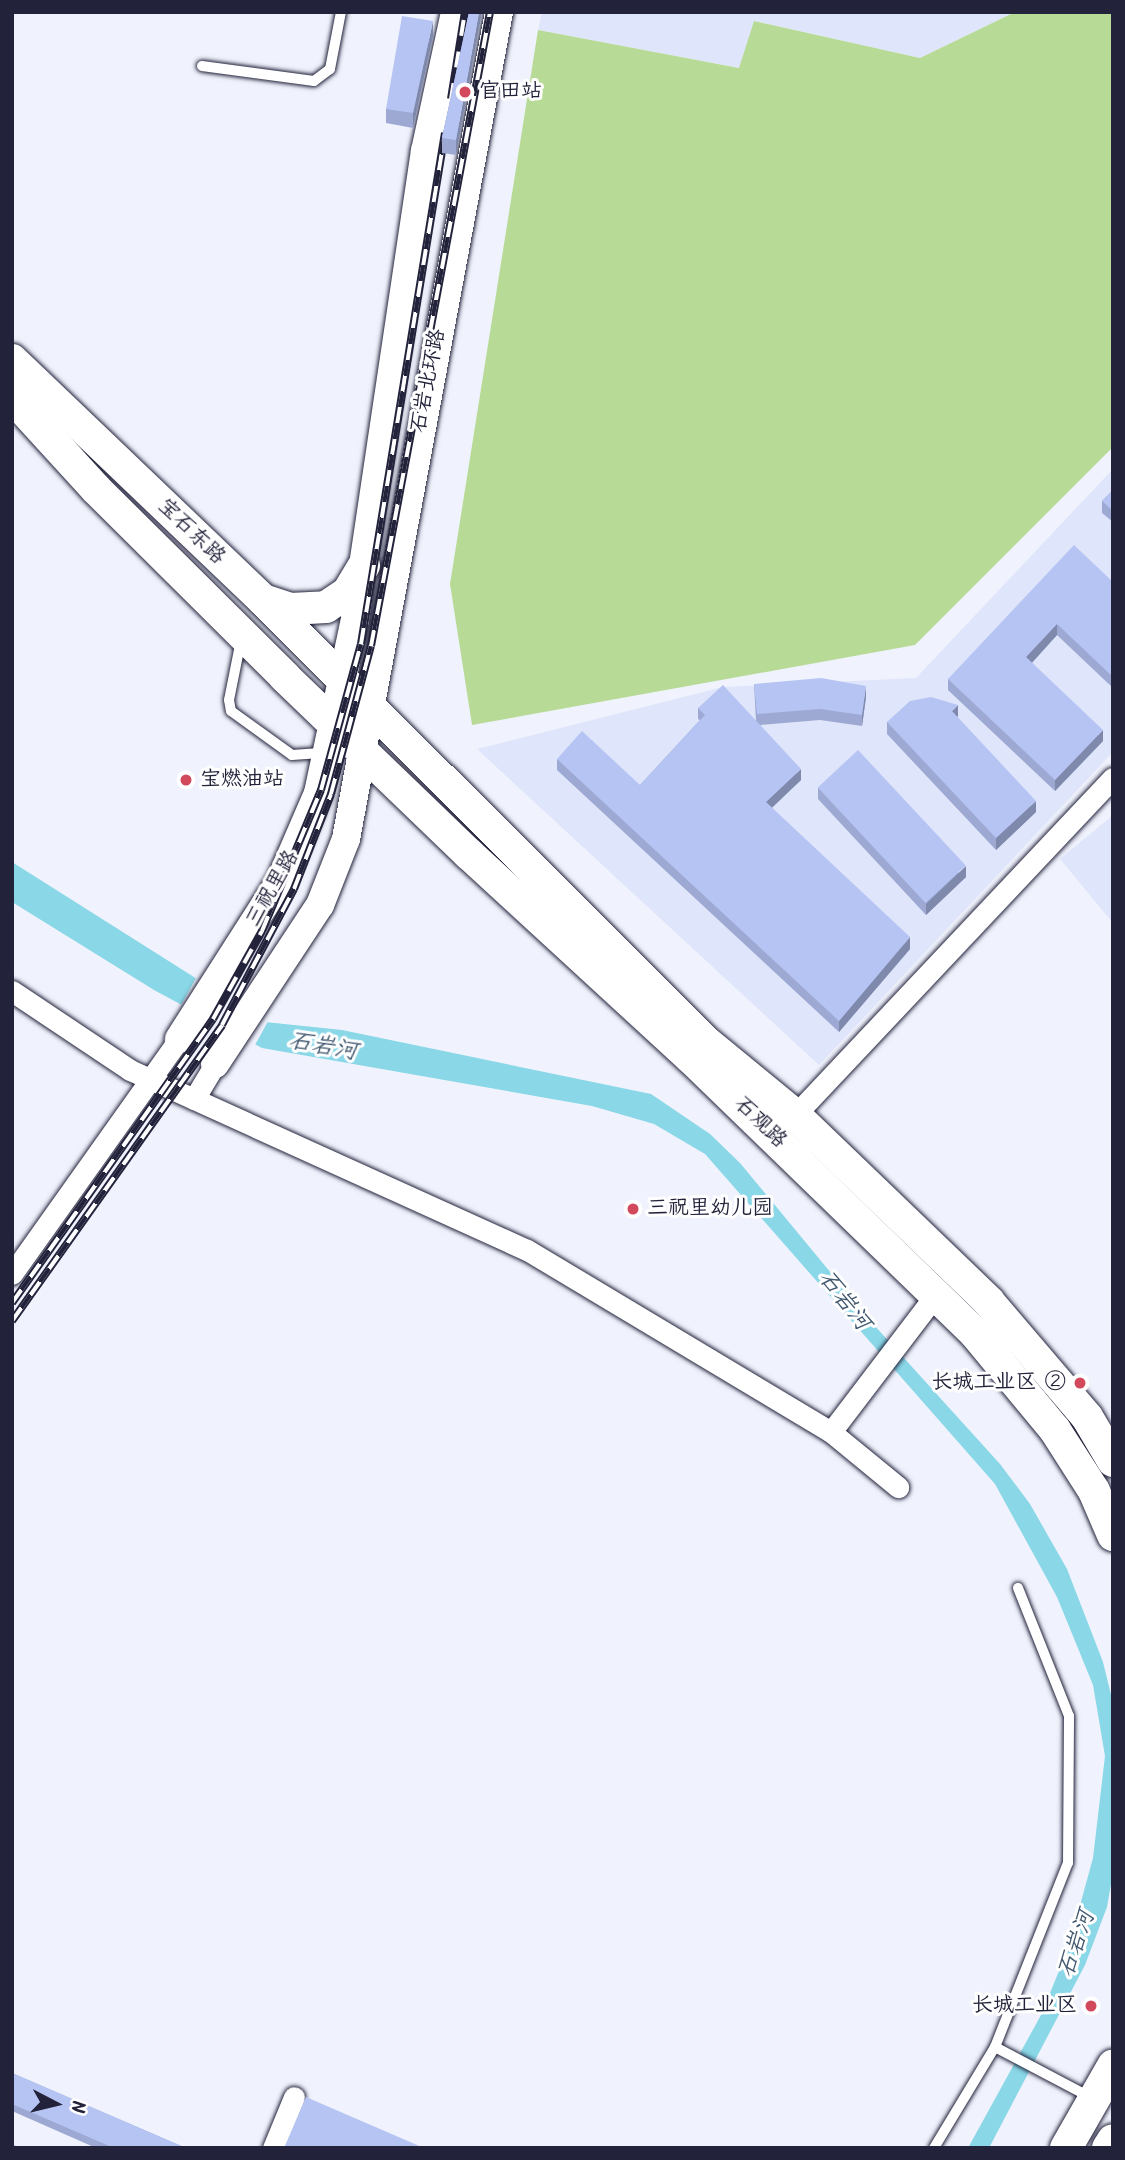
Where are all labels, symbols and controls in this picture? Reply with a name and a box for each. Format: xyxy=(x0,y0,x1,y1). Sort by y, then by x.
place label: 官田站 xyxy=(479,79,542,105)
marker: 官田站 xyxy=(457,84,473,100)
street label: 石岩北环路 xyxy=(407,327,451,435)
street label: 宝石东路 xyxy=(152,494,230,570)
place label: 宝燃油站 xyxy=(200,767,284,793)
marker: 宝燃油站 xyxy=(178,772,194,788)
street label: 三祝里路 xyxy=(241,846,305,932)
water label: 石岩河 xyxy=(287,1027,359,1067)
street label: 石观路 xyxy=(729,1092,791,1154)
place label: 三祝里幼儿园 xyxy=(647,1196,773,1222)
marker: 三祝里幼儿园 xyxy=(625,1201,641,1217)
water label: 石岩河 xyxy=(812,1265,876,1337)
place label: 长城工业区 ② xyxy=(932,1370,1066,1396)
marker: 长城工业区 ② xyxy=(1072,1375,1088,1391)
water label: 石岩河 xyxy=(1053,1907,1101,1981)
place label: 长城工业区 xyxy=(972,1993,1077,2019)
marker: 长城工业区 xyxy=(1083,1998,1099,2014)
north arrow xyxy=(21,2069,91,2139)
text: N xyxy=(61,2099,92,2114)

